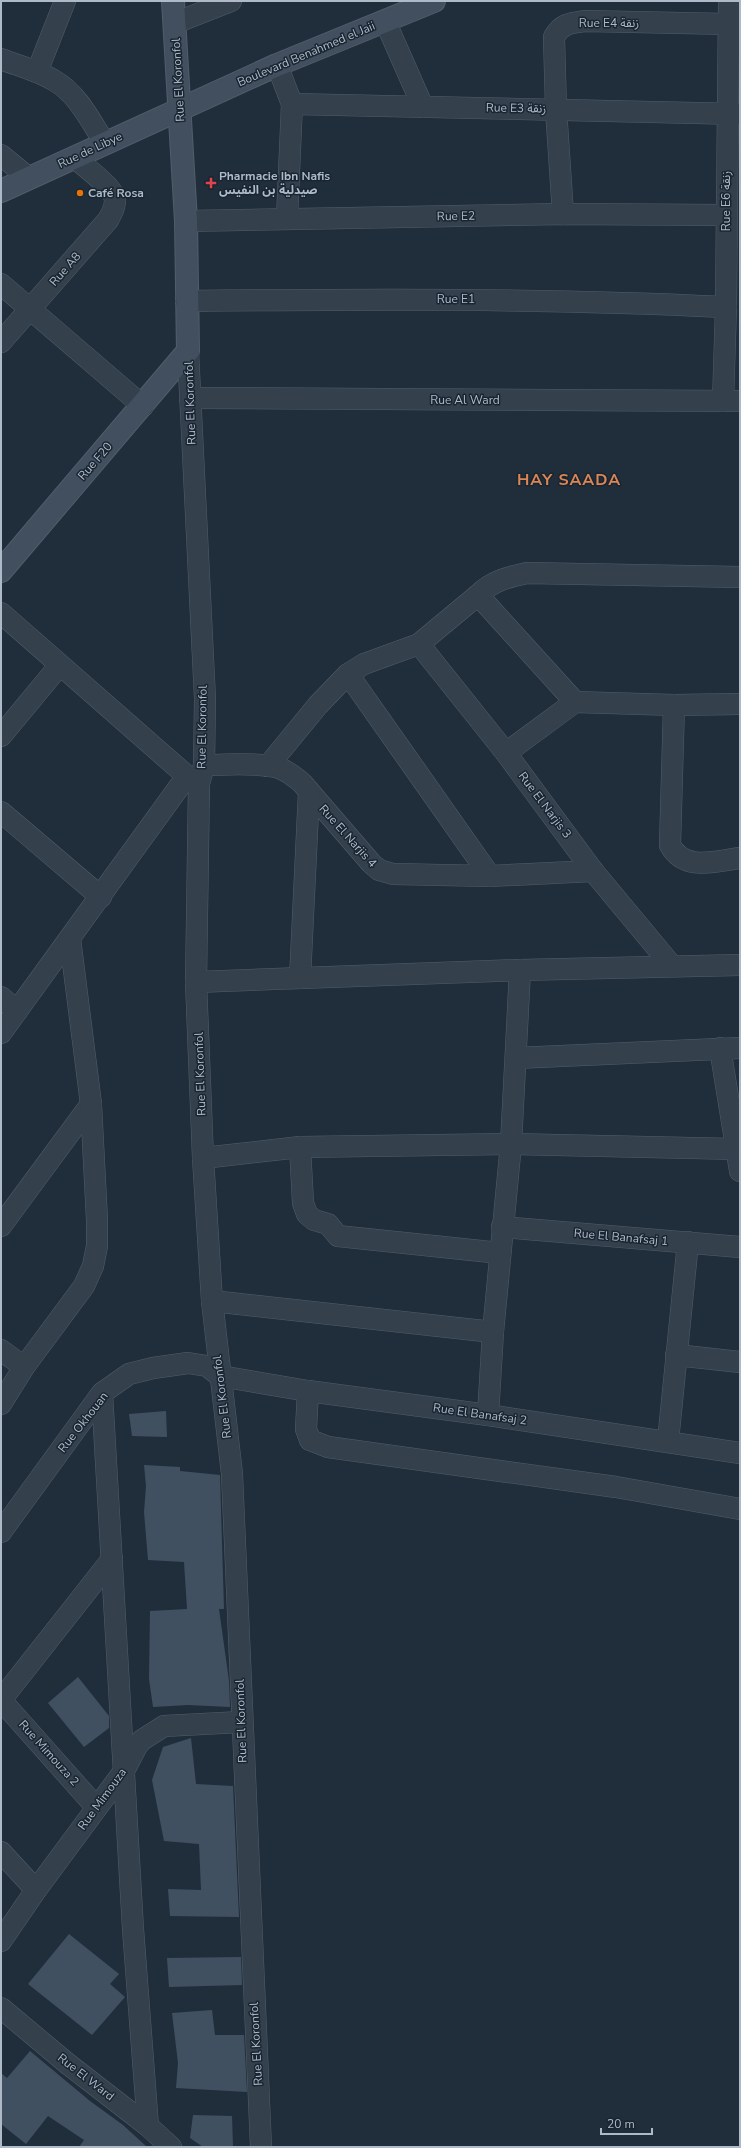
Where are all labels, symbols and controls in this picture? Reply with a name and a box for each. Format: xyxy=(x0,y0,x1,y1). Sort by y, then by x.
street label: Rue E4 زنقة xyxy=(579,15,639,31)
street label: Boulevard Benahmed el Jaii xyxy=(235,18,377,90)
street label: Rue El Koronfol xyxy=(168,37,188,122)
street label: Rue E3 زنقة xyxy=(486,99,546,117)
street label: Rue de Libye xyxy=(55,128,125,172)
place label: Pharmacie Ibn Nafis صيدلية بن النفيس xyxy=(219,168,330,198)
street label: Rue E6 زنقة xyxy=(718,171,734,231)
marker: Pharmacie Ibn Nafis صيدلية بن النفيس xyxy=(206,178,216,188)
place label: Café Rosa xyxy=(88,185,144,201)
marker: Café Rosa xyxy=(75,188,85,198)
street label: Rue E2 xyxy=(437,208,475,224)
street label: Rue A8 xyxy=(46,249,84,289)
street label: Rue E1 xyxy=(437,291,475,307)
street label: Rue El Koronfol xyxy=(181,360,199,445)
street label: Rue Al Ward xyxy=(430,392,500,408)
street label: Rue F20 xyxy=(74,439,116,483)
district label: HAY SAADA xyxy=(517,469,621,491)
street label: Rue El Koronfol xyxy=(193,685,211,769)
street label: Rue El Narjis 3 xyxy=(515,769,575,841)
street label: Rue El Narjis 4 xyxy=(316,801,380,871)
street label: Rue El Koronfol xyxy=(191,1031,209,1116)
street label: Rue El Banafsaj 1 xyxy=(573,1225,669,1249)
street label: Rue El Koronfol xyxy=(209,1354,235,1439)
street label: Rue Okhouan xyxy=(54,1388,112,1456)
street label: Rue El Banafsaj 2 xyxy=(432,1399,528,1429)
street label: Rue El Koronfol xyxy=(232,1678,250,1763)
street label: Rue Mimouza 2 xyxy=(15,1717,83,1789)
street label: Rue Mimouza xyxy=(74,1765,130,1833)
street label: Rue El Koronfol xyxy=(246,2001,266,2086)
street label: Rue El Ward xyxy=(54,2050,118,2104)
scale bar xyxy=(601,2110,652,2136)
text: 20 m xyxy=(607,2116,635,2132)

